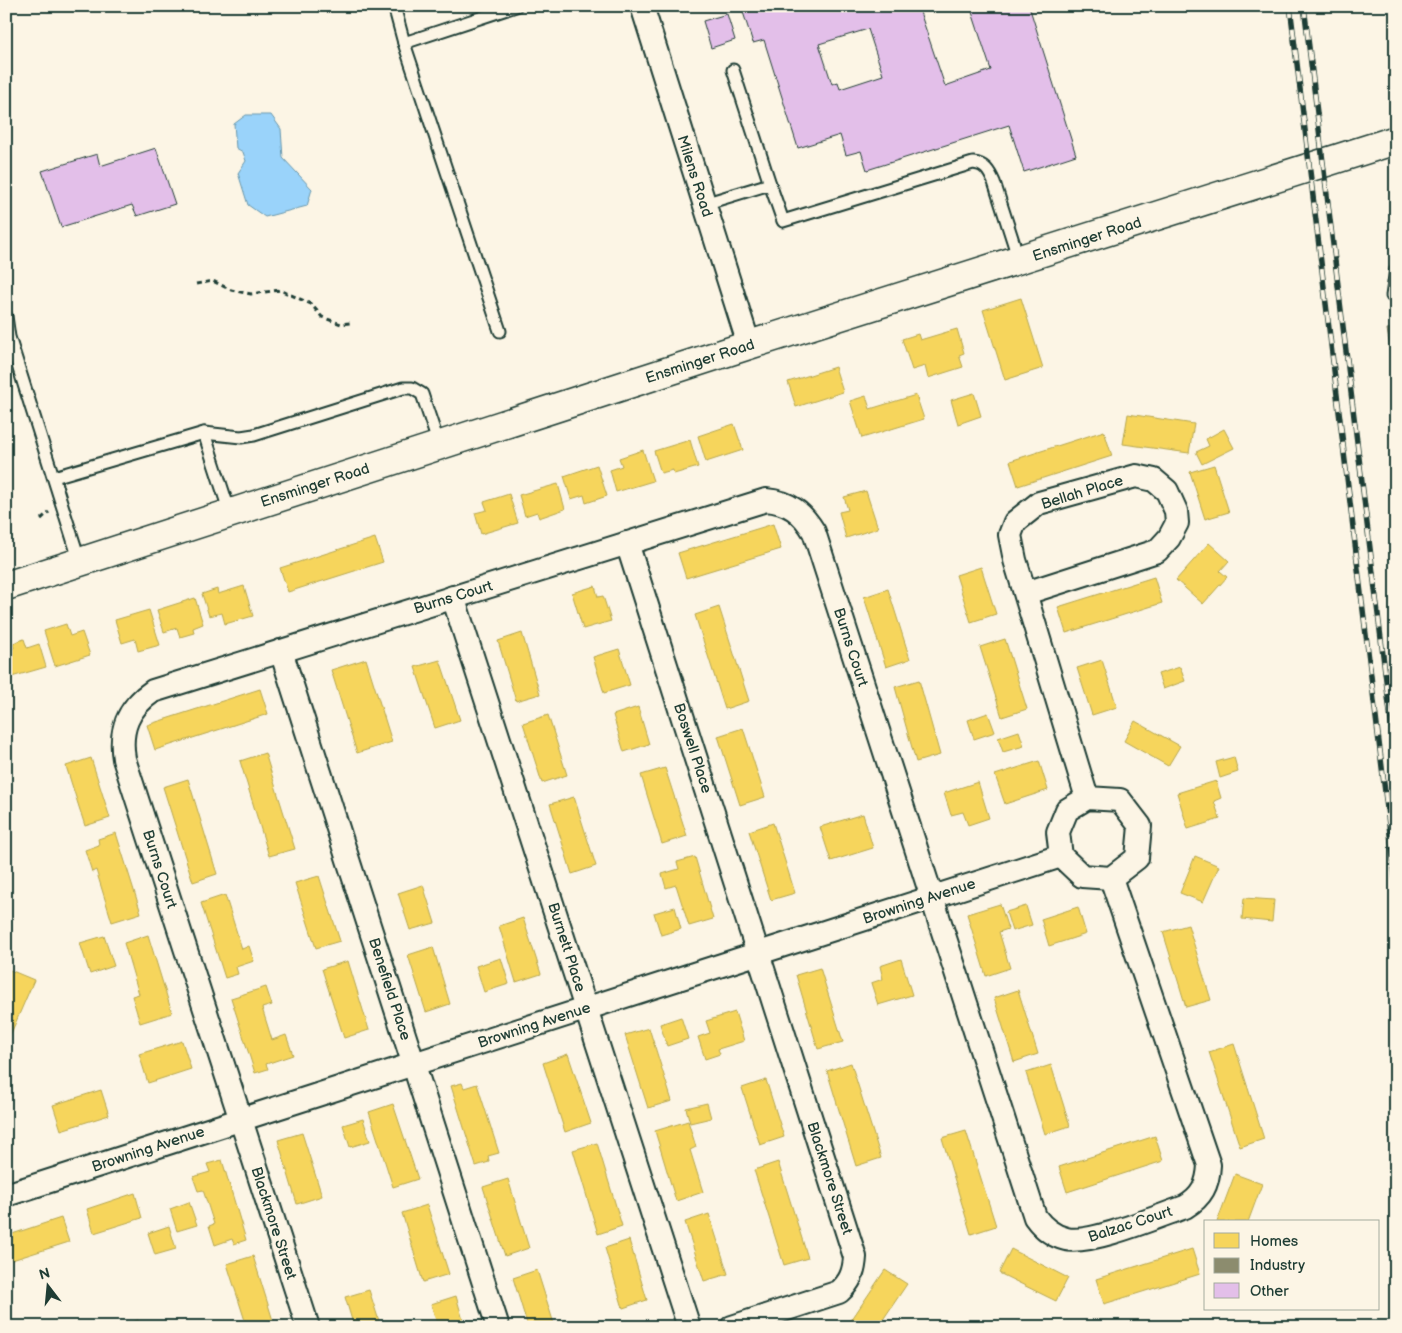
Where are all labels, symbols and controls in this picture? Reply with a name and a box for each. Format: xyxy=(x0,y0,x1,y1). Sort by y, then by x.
street label: Milens Road xyxy=(672,133,717,219)
street label: Ensminger Road xyxy=(1030,213,1144,266)
street label: Ensminger Road xyxy=(643,335,757,388)
street label: Ensminger Road xyxy=(258,459,372,512)
street label: Bellah Place xyxy=(1039,471,1125,514)
street label: Burns Court xyxy=(411,576,495,618)
street label: Burns Court xyxy=(829,605,872,689)
street label: Boswell Place xyxy=(669,701,716,796)
street label: Burns Court xyxy=(138,827,181,911)
street label: Browning Avenue xyxy=(860,874,978,929)
street label: Burnett Place xyxy=(543,900,590,994)
street label: Benefield Place xyxy=(364,936,415,1043)
street label: Browning Avenue xyxy=(475,998,593,1053)
street label: Blackmore Street xyxy=(802,1119,857,1237)
street label: Browning Avenue xyxy=(89,1122,207,1177)
street label: Blackmore Street xyxy=(246,1164,301,1282)
street label: Balzac Court xyxy=(1086,1202,1175,1247)
legend xyxy=(1204,1220,1380,1310)
text: Homes xyxy=(1250,1232,1299,1251)
text: Industry xyxy=(1250,1256,1305,1275)
north arrow xyxy=(22,1260,72,1310)
text: N xyxy=(37,1264,52,1284)
text: Other xyxy=(1250,1282,1289,1301)

